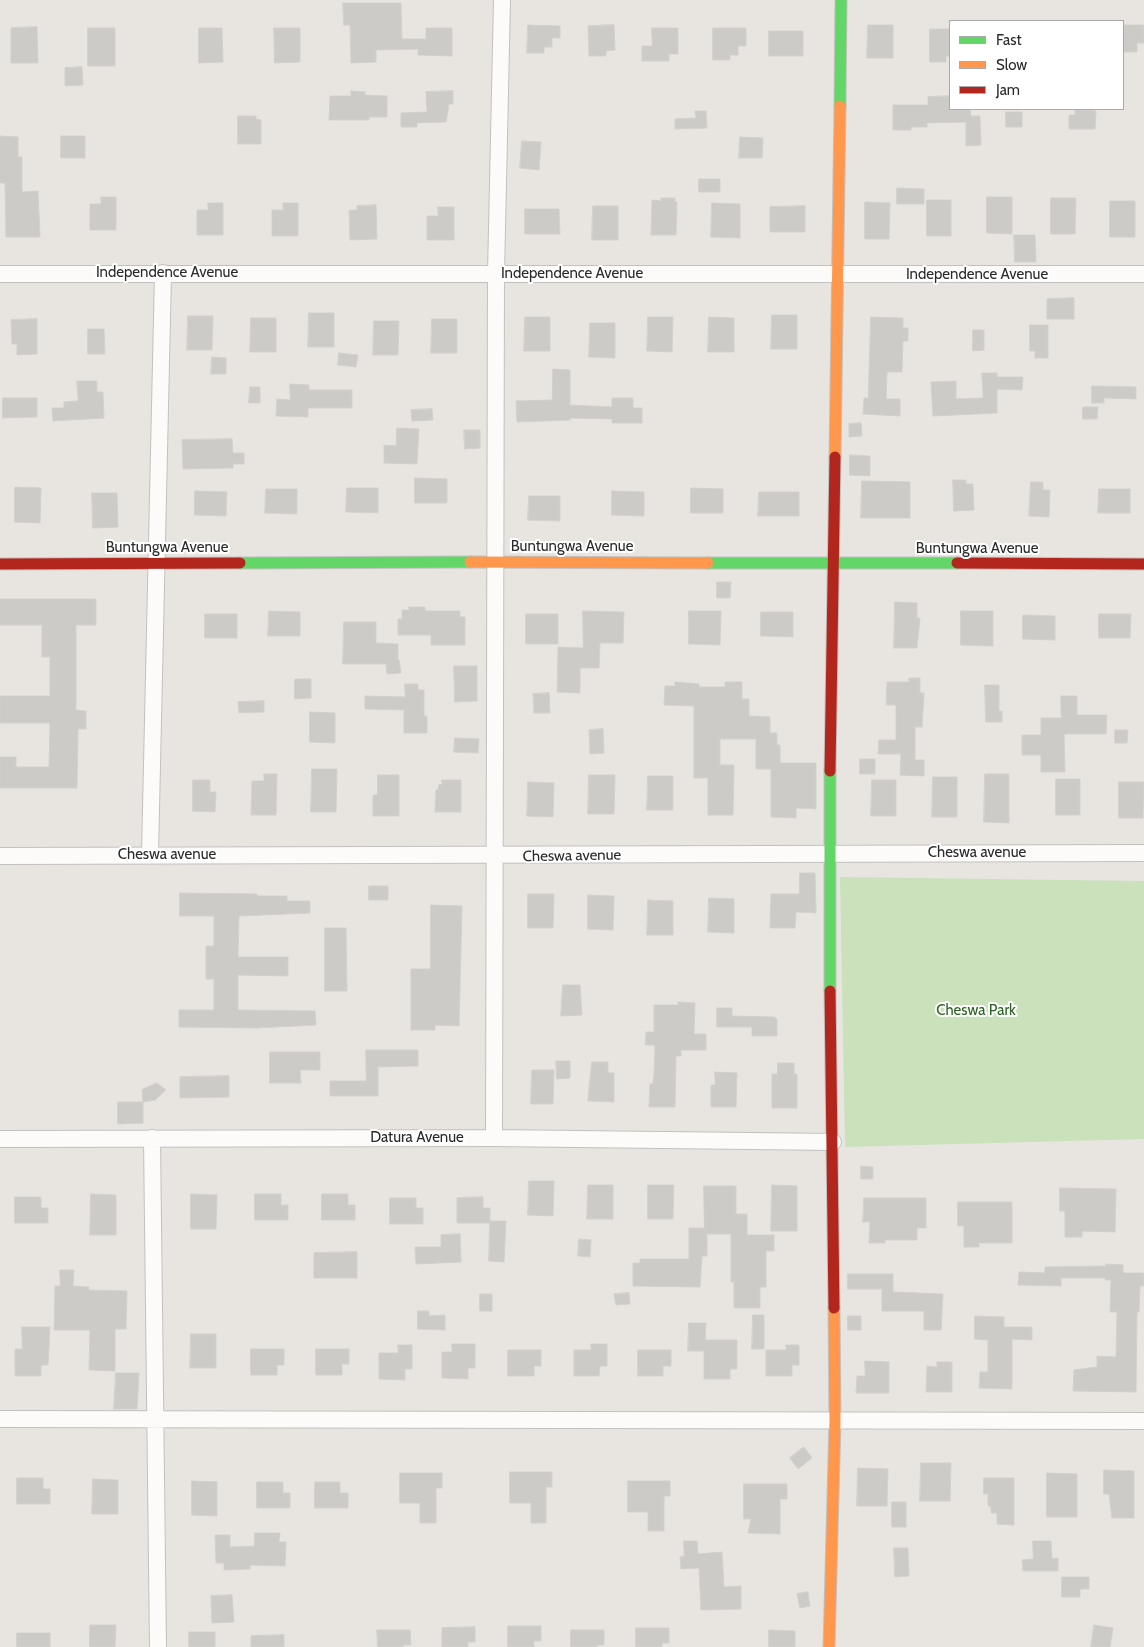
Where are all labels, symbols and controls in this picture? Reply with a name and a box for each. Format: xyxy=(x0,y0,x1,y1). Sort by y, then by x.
legend xyxy=(949,20,1124,110)
text: Fast xyxy=(996,31,1021,49)
text: Slow xyxy=(996,56,1027,74)
text: Jam xyxy=(996,81,1020,99)
street label: Independence Avenue xyxy=(96,264,238,282)
street label: Independence Avenue xyxy=(501,265,643,283)
street label: Independence Avenue xyxy=(906,266,1048,284)
street label: Buntungwa Avenue xyxy=(511,538,633,556)
street label: Buntungwa Avenue xyxy=(106,539,228,557)
street label: Buntungwa Avenue xyxy=(916,540,1038,558)
street label: Cheswa avenue xyxy=(928,844,1026,862)
street label: Cheswa avenue xyxy=(118,846,216,864)
street label: Cheswa avenue xyxy=(523,846,621,866)
park label: Cheswa Park xyxy=(936,1002,1016,1020)
street label: Datura Avenue xyxy=(370,1129,464,1147)

